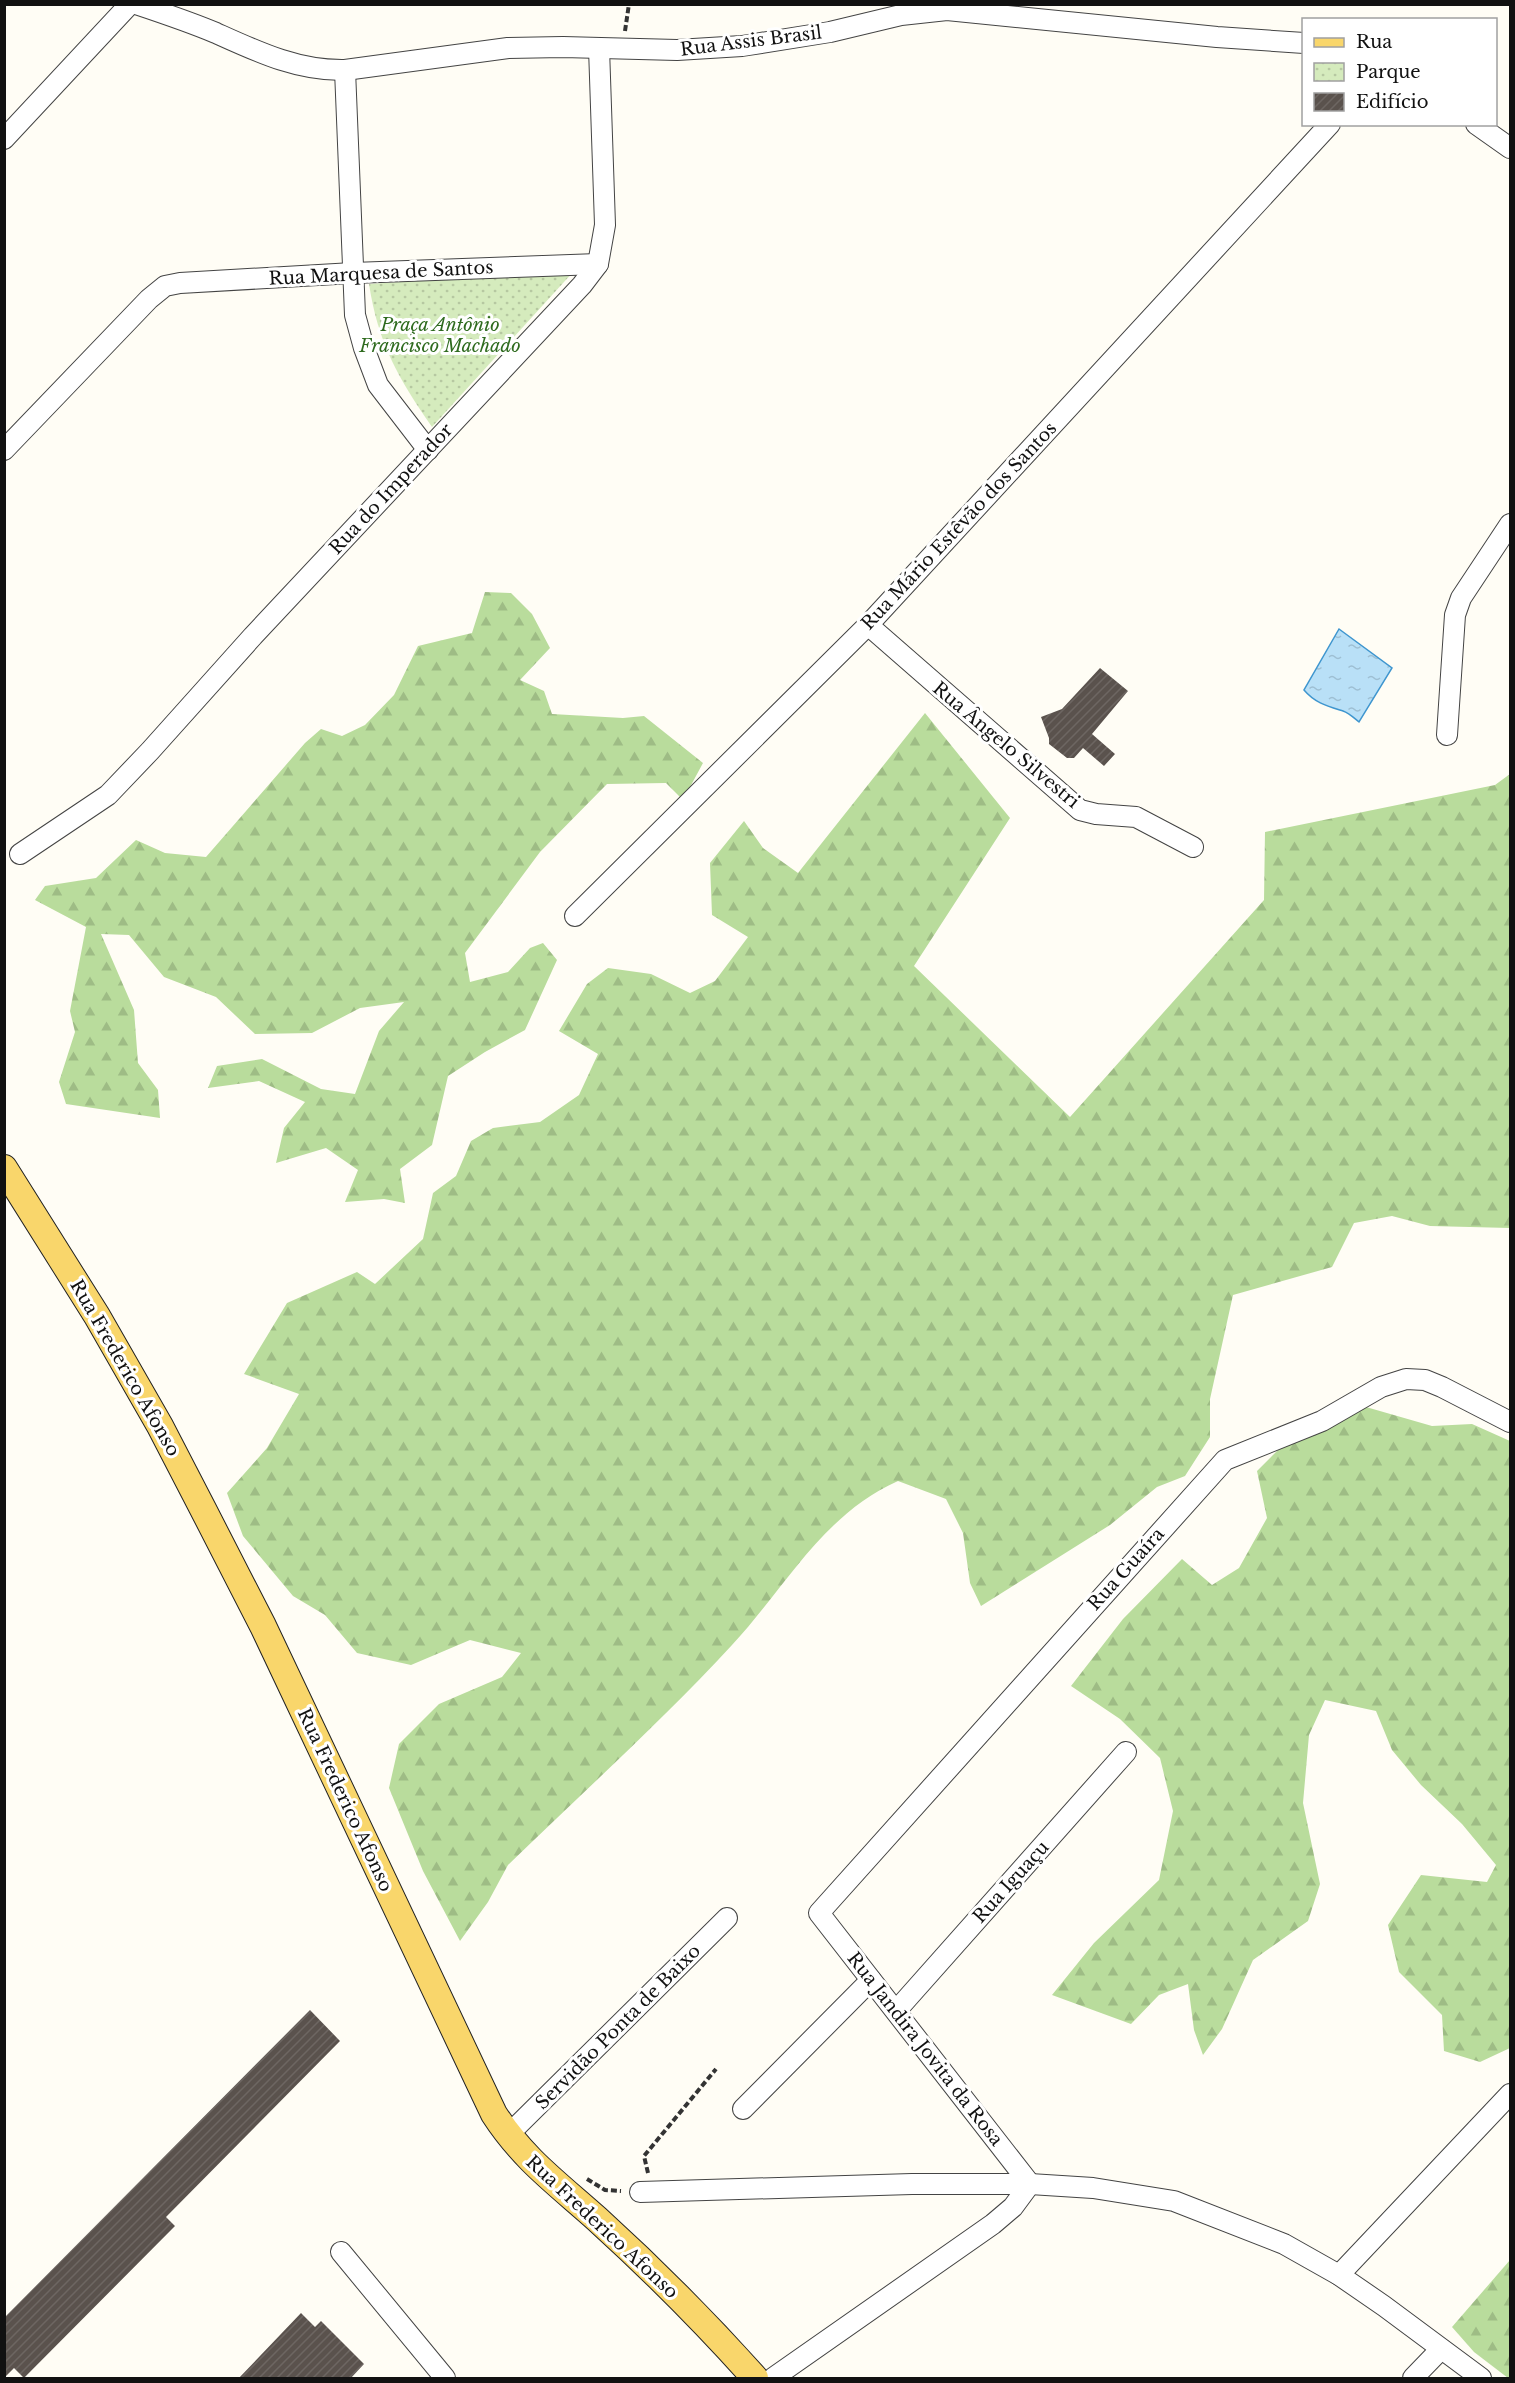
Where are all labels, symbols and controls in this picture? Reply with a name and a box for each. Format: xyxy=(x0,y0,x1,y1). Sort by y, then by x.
legend xyxy=(1302,18,1497,126)
street label: Rua Assis Brasil xyxy=(679,21,823,61)
text: Rua xyxy=(1356,31,1392,53)
text: Parque xyxy=(1356,61,1421,83)
text: Edifício xyxy=(1356,91,1429,113)
street label: Rua Marquesa de Santos xyxy=(268,256,494,290)
park label: Praça Antônio Francisco Machado xyxy=(358,314,521,357)
street label: Rua Mário Estêvão dos Santos xyxy=(857,417,1061,635)
street label: Rua do Imperador xyxy=(325,419,458,559)
street label: Rua Ângelo Silvestri xyxy=(928,676,1084,813)
street label: Rua Frederico Afonso xyxy=(65,1276,185,1460)
street label: Rua Guaíra xyxy=(1083,1523,1169,1615)
street label: Rua Frederico Afonso xyxy=(293,1705,397,1895)
street label: Rua Iguaçu xyxy=(968,1836,1054,1928)
street label: Servidão Ponta de Baixo xyxy=(531,1940,705,2114)
street label: Rua Jandira Jovita da Rosa xyxy=(843,1948,1007,2150)
street label: Rua Frederico Afonso xyxy=(521,2151,683,2303)

